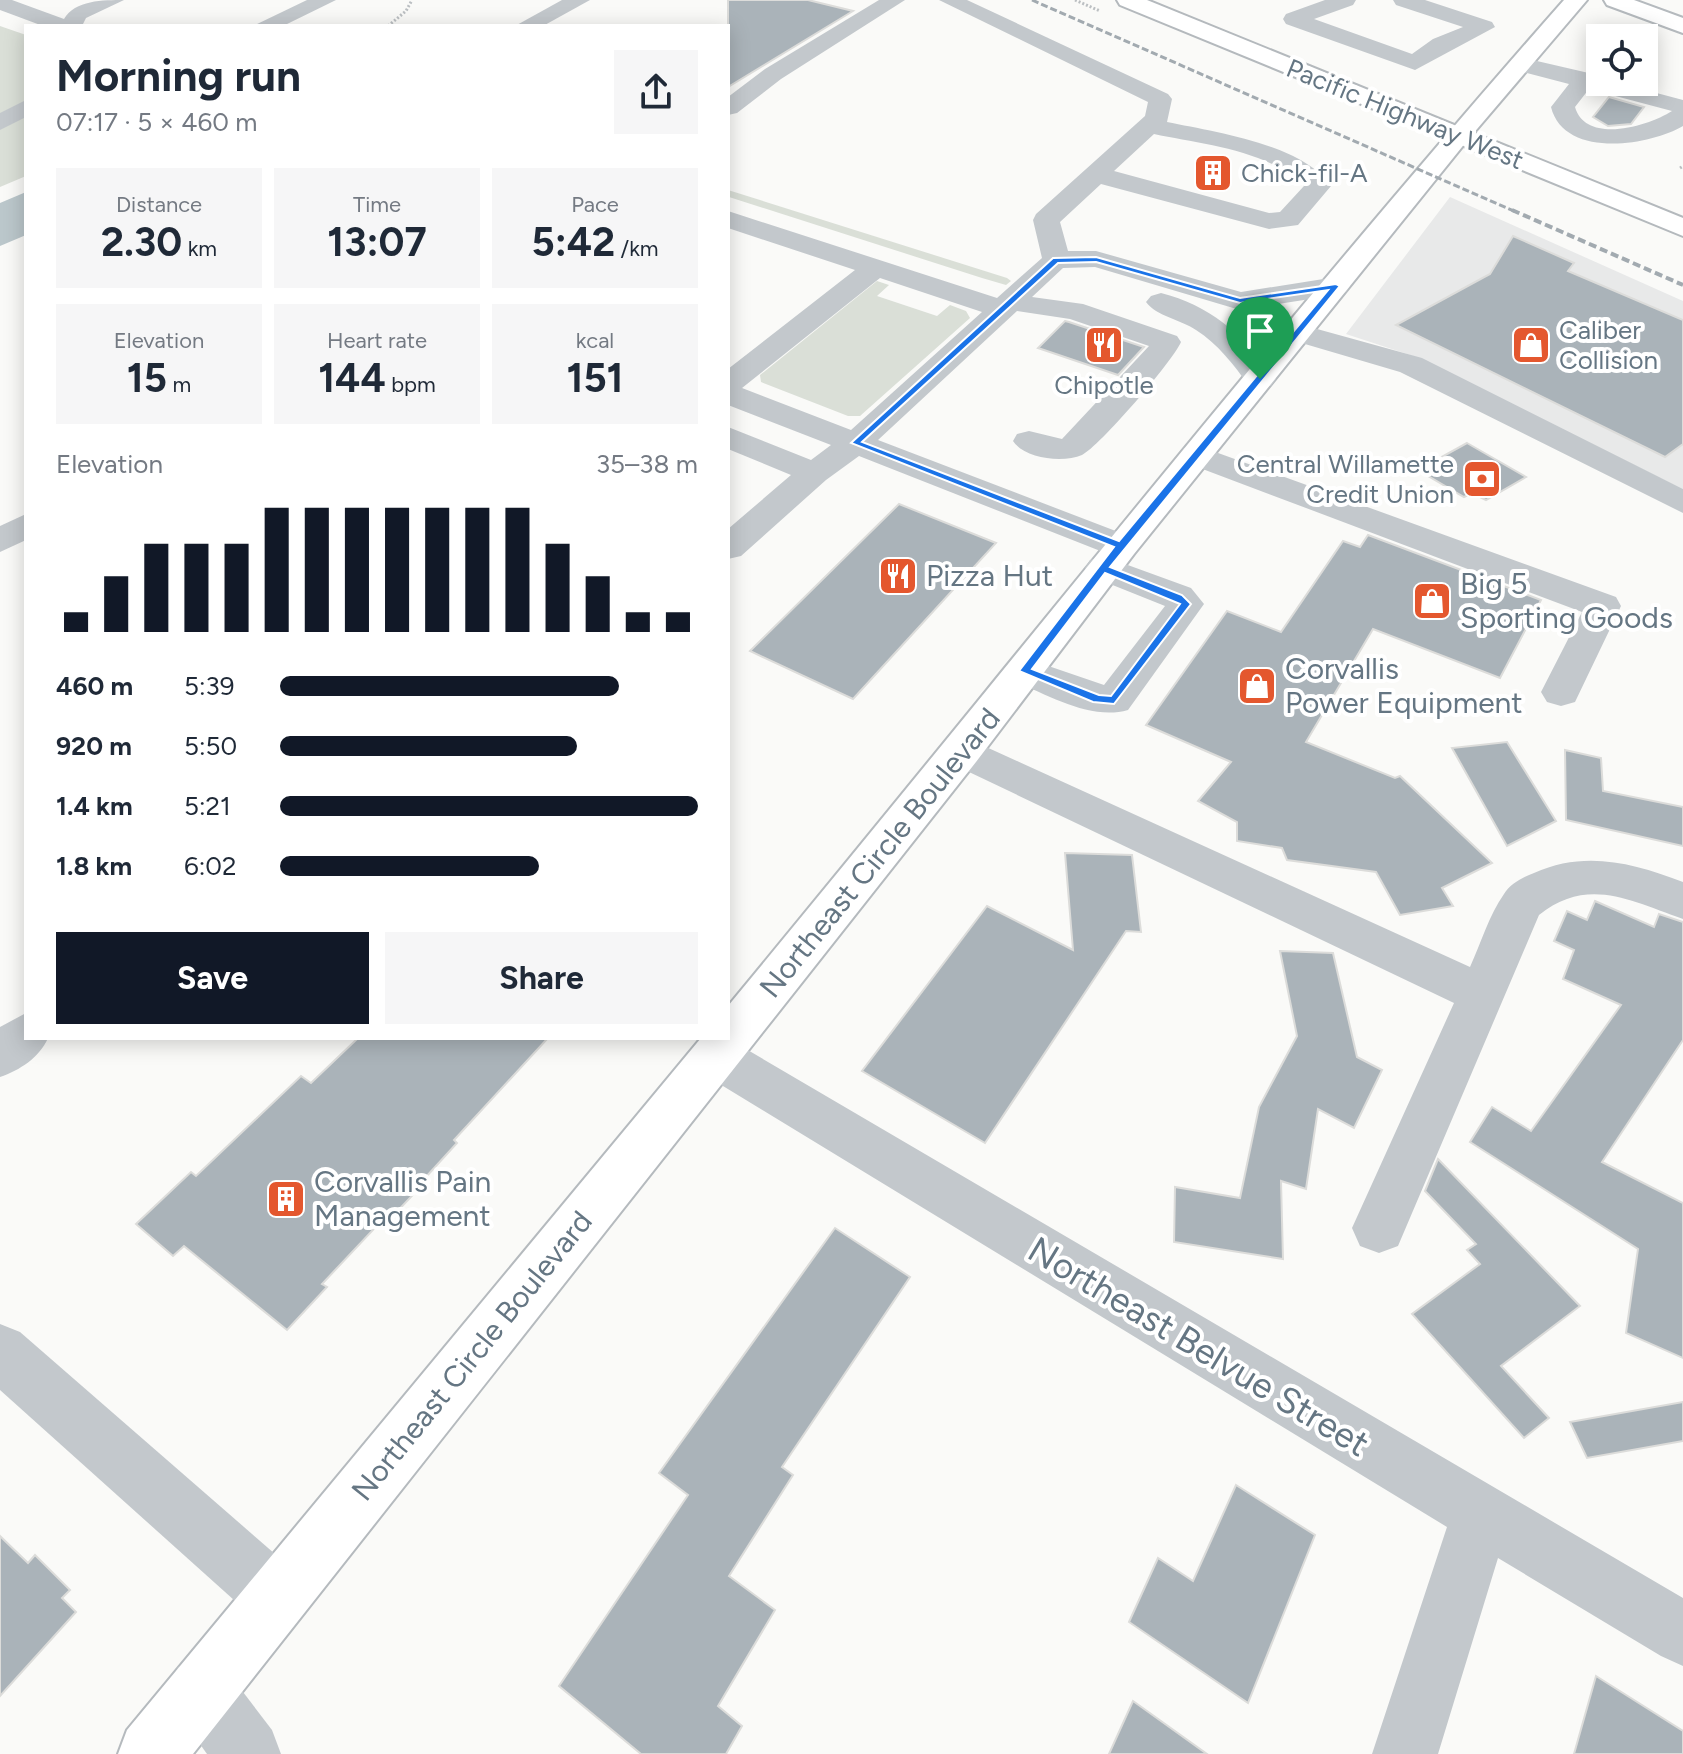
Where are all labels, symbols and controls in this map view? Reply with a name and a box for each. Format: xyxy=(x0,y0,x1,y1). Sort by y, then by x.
map controls xyxy=(1586,24,1658,96)
button: locate xyxy=(1586,24,1658,96)
text: Morning run xyxy=(56,49,301,102)
button: share xyxy=(614,50,698,134)
street label: Pacific Highway West xyxy=(1282,52,1528,176)
text: 07:17 · 5 × 460 m xyxy=(56,106,257,138)
building icon: Chick-fil-A xyxy=(1192,152,1234,194)
place label: Chick-fil-A xyxy=(1241,157,1368,189)
text: Distance xyxy=(116,191,202,218)
text: Time xyxy=(353,191,401,218)
text: Pace xyxy=(571,191,619,218)
text: 2.30 xyxy=(101,218,182,266)
text: 13:07 xyxy=(327,218,427,266)
text: 5:42 xyxy=(531,218,615,266)
text: km xyxy=(182,235,217,262)
text: /km xyxy=(615,235,659,262)
pin xyxy=(1226,297,1294,379)
icon: arrive xyxy=(1238,309,1282,353)
place label: Caliber Collision xyxy=(1559,314,1658,376)
restaurant icon: Chipotle xyxy=(1083,324,1125,366)
shop icon: Caliber Collision xyxy=(1510,324,1552,366)
text: Elevation xyxy=(114,327,204,354)
text: Heart rate xyxy=(327,327,427,354)
text: kcal xyxy=(576,327,614,354)
text: 15 xyxy=(127,354,167,402)
text: 144 xyxy=(318,354,386,402)
text: 151 xyxy=(567,354,624,402)
place label: Chipotle xyxy=(1054,369,1154,401)
text: m xyxy=(167,371,191,398)
text: bpm xyxy=(386,371,436,398)
text: Elevation xyxy=(56,448,163,480)
text: 35–38 m xyxy=(596,448,698,480)
place label: Central Willamette Credit Union xyxy=(1237,448,1454,510)
bank icon: Central Willamette Credit Union xyxy=(1461,458,1503,500)
restaurant icon: Pizza Hut xyxy=(877,555,919,597)
place label: Pizza Hut xyxy=(926,557,1053,594)
place label: Big 5 Sporting Goods xyxy=(1460,565,1673,636)
shop icon: Big 5 Sporting Goods xyxy=(1411,580,1453,622)
place label: Corvallis Power Equipment xyxy=(1285,650,1523,721)
shop icon: Corvallis Power Equipment xyxy=(1236,665,1278,707)
text: 460 m xyxy=(56,670,133,702)
text: 5:39 xyxy=(184,670,234,702)
street label: Northeast Circle Boulevard xyxy=(751,700,1008,1005)
text: 920 m xyxy=(56,730,132,762)
text: 5:50 xyxy=(184,730,237,762)
text: 1.4 km xyxy=(56,790,133,822)
text: 5:21 xyxy=(184,790,231,822)
text: 1.8 km xyxy=(56,850,132,882)
text: 6:02 xyxy=(184,850,237,882)
button: Save xyxy=(56,932,369,1024)
button: Share xyxy=(385,932,698,1024)
place label: Corvallis Pain Management xyxy=(314,1163,491,1234)
building icon: Corvallis Pain Management xyxy=(265,1178,307,1220)
street label: Northeast Circle Boulevard xyxy=(343,1203,600,1508)
street label: Northeast Belvue Street xyxy=(1021,1228,1377,1465)

